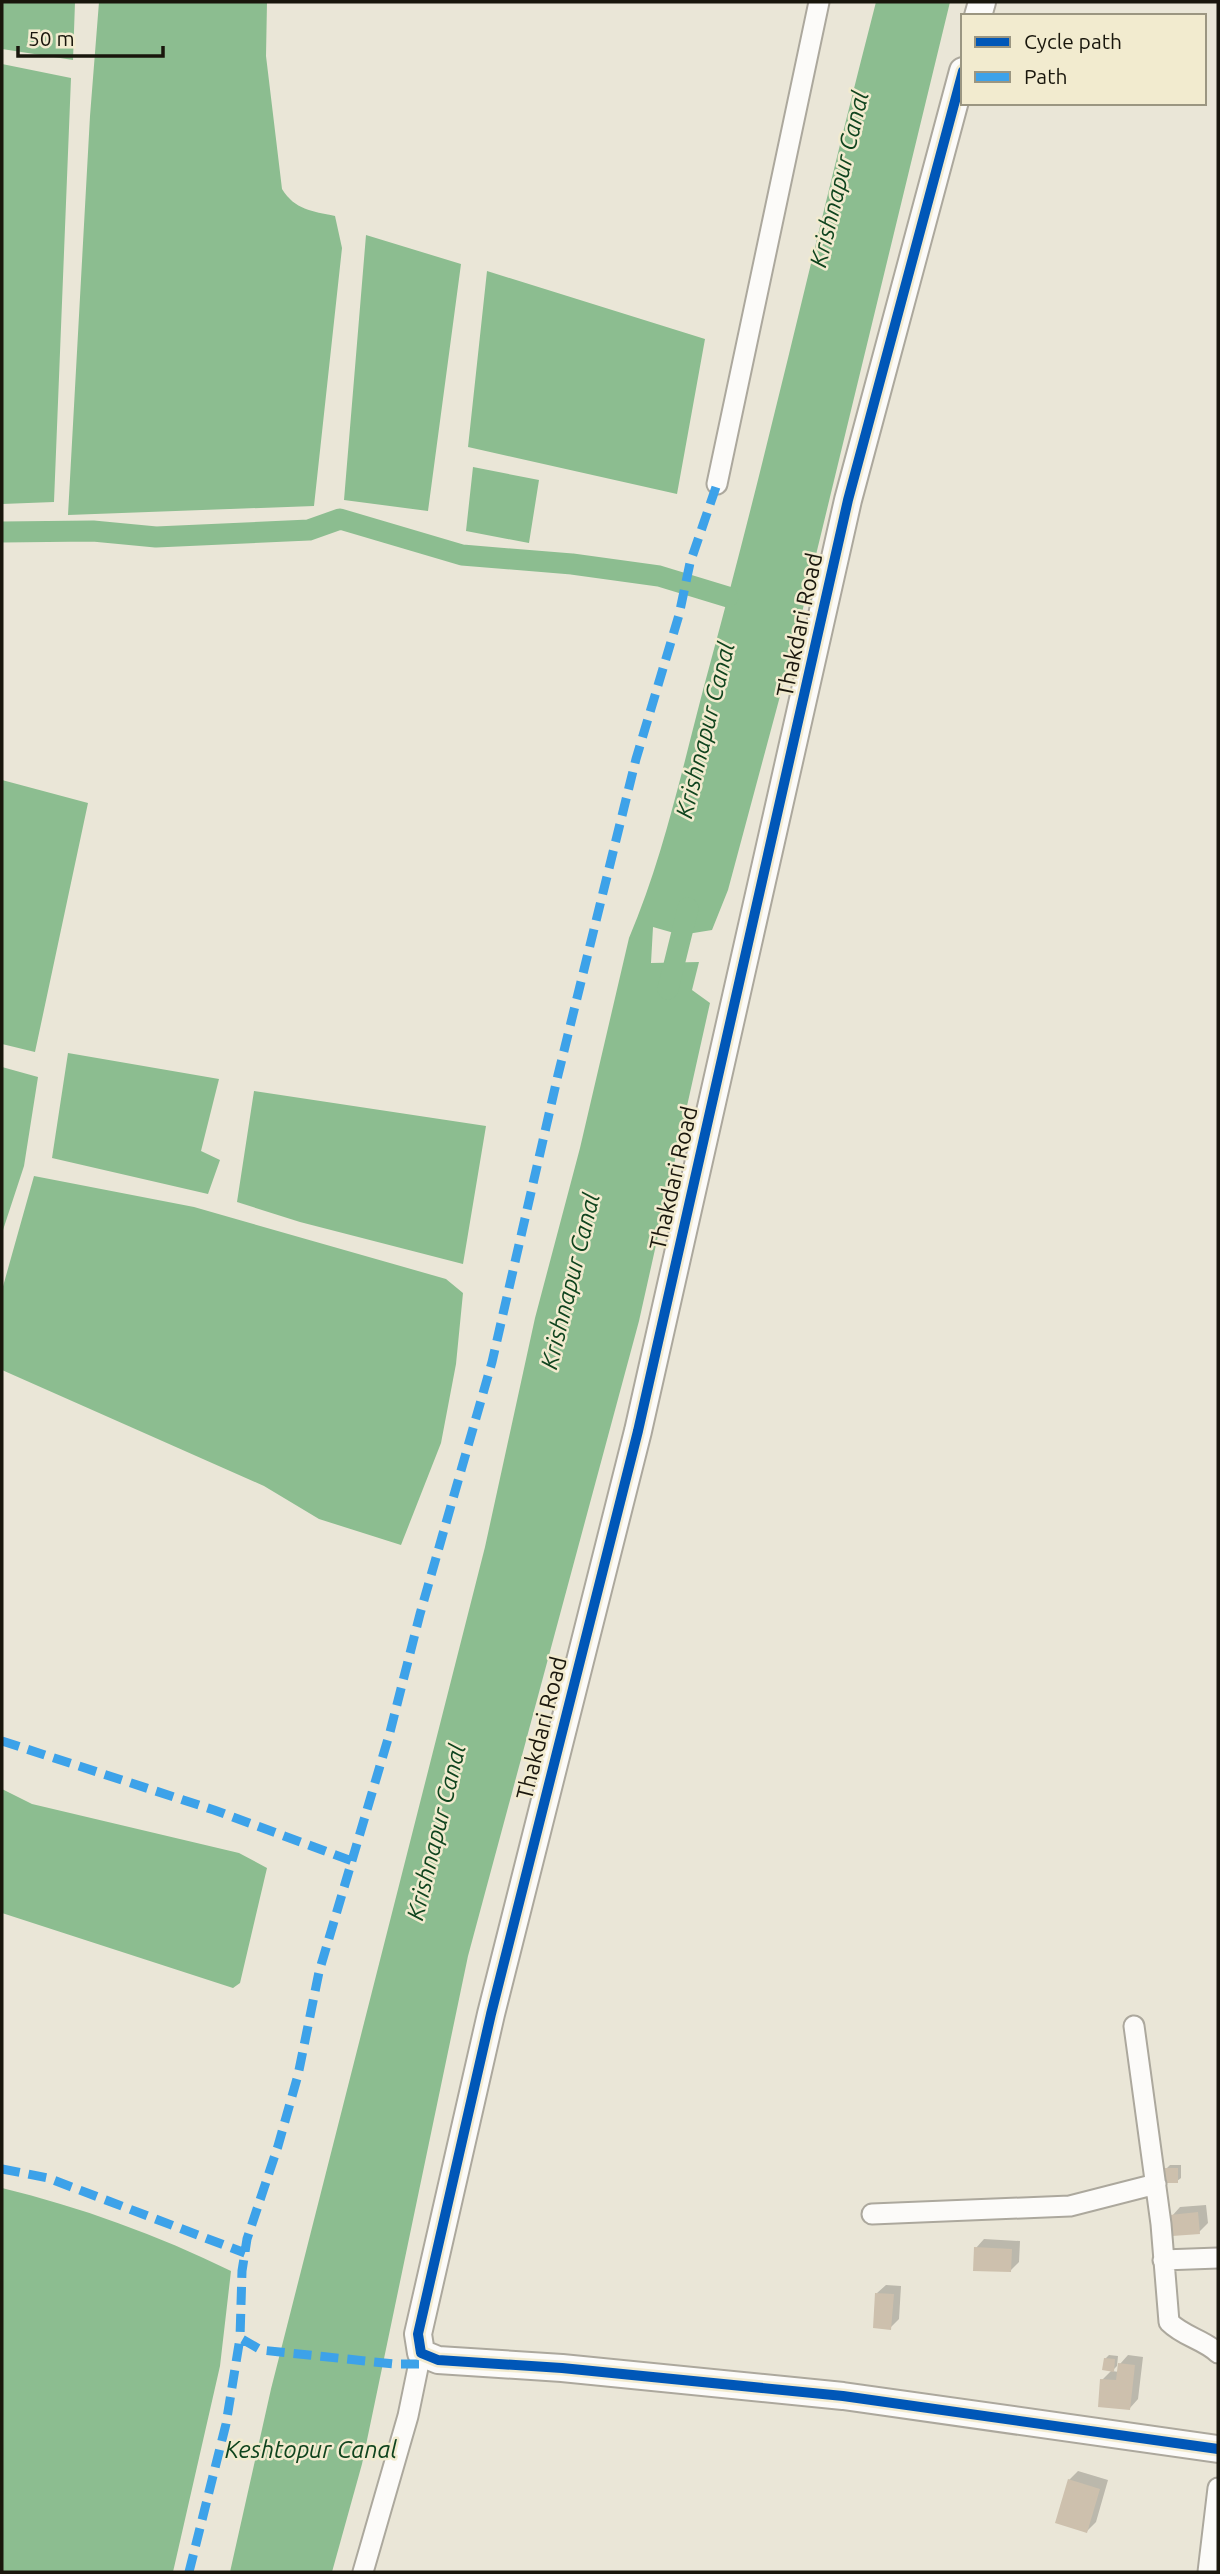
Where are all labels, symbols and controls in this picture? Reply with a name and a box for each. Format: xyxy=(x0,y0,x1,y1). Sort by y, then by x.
scale bar xyxy=(18,14,163,58)
legend xyxy=(961,14,1206,105)
text: 50 m xyxy=(28,26,75,50)
text: Cycle path xyxy=(1024,29,1122,53)
text: Path xyxy=(1024,64,1067,88)
water label: Krishnapur Canal xyxy=(804,88,874,270)
street label: Thakdari Road xyxy=(772,551,826,699)
water label: Krishnapur Canal xyxy=(670,639,740,821)
street label: Thakdari Road xyxy=(644,1104,702,1252)
water label: Krishnapur Canal xyxy=(535,1190,605,1372)
street label: Thakdari Road xyxy=(511,1654,571,1802)
water label: Krishnapur Canal xyxy=(401,1741,471,1923)
water label: Keshtopur Canal xyxy=(225,2436,398,2463)

